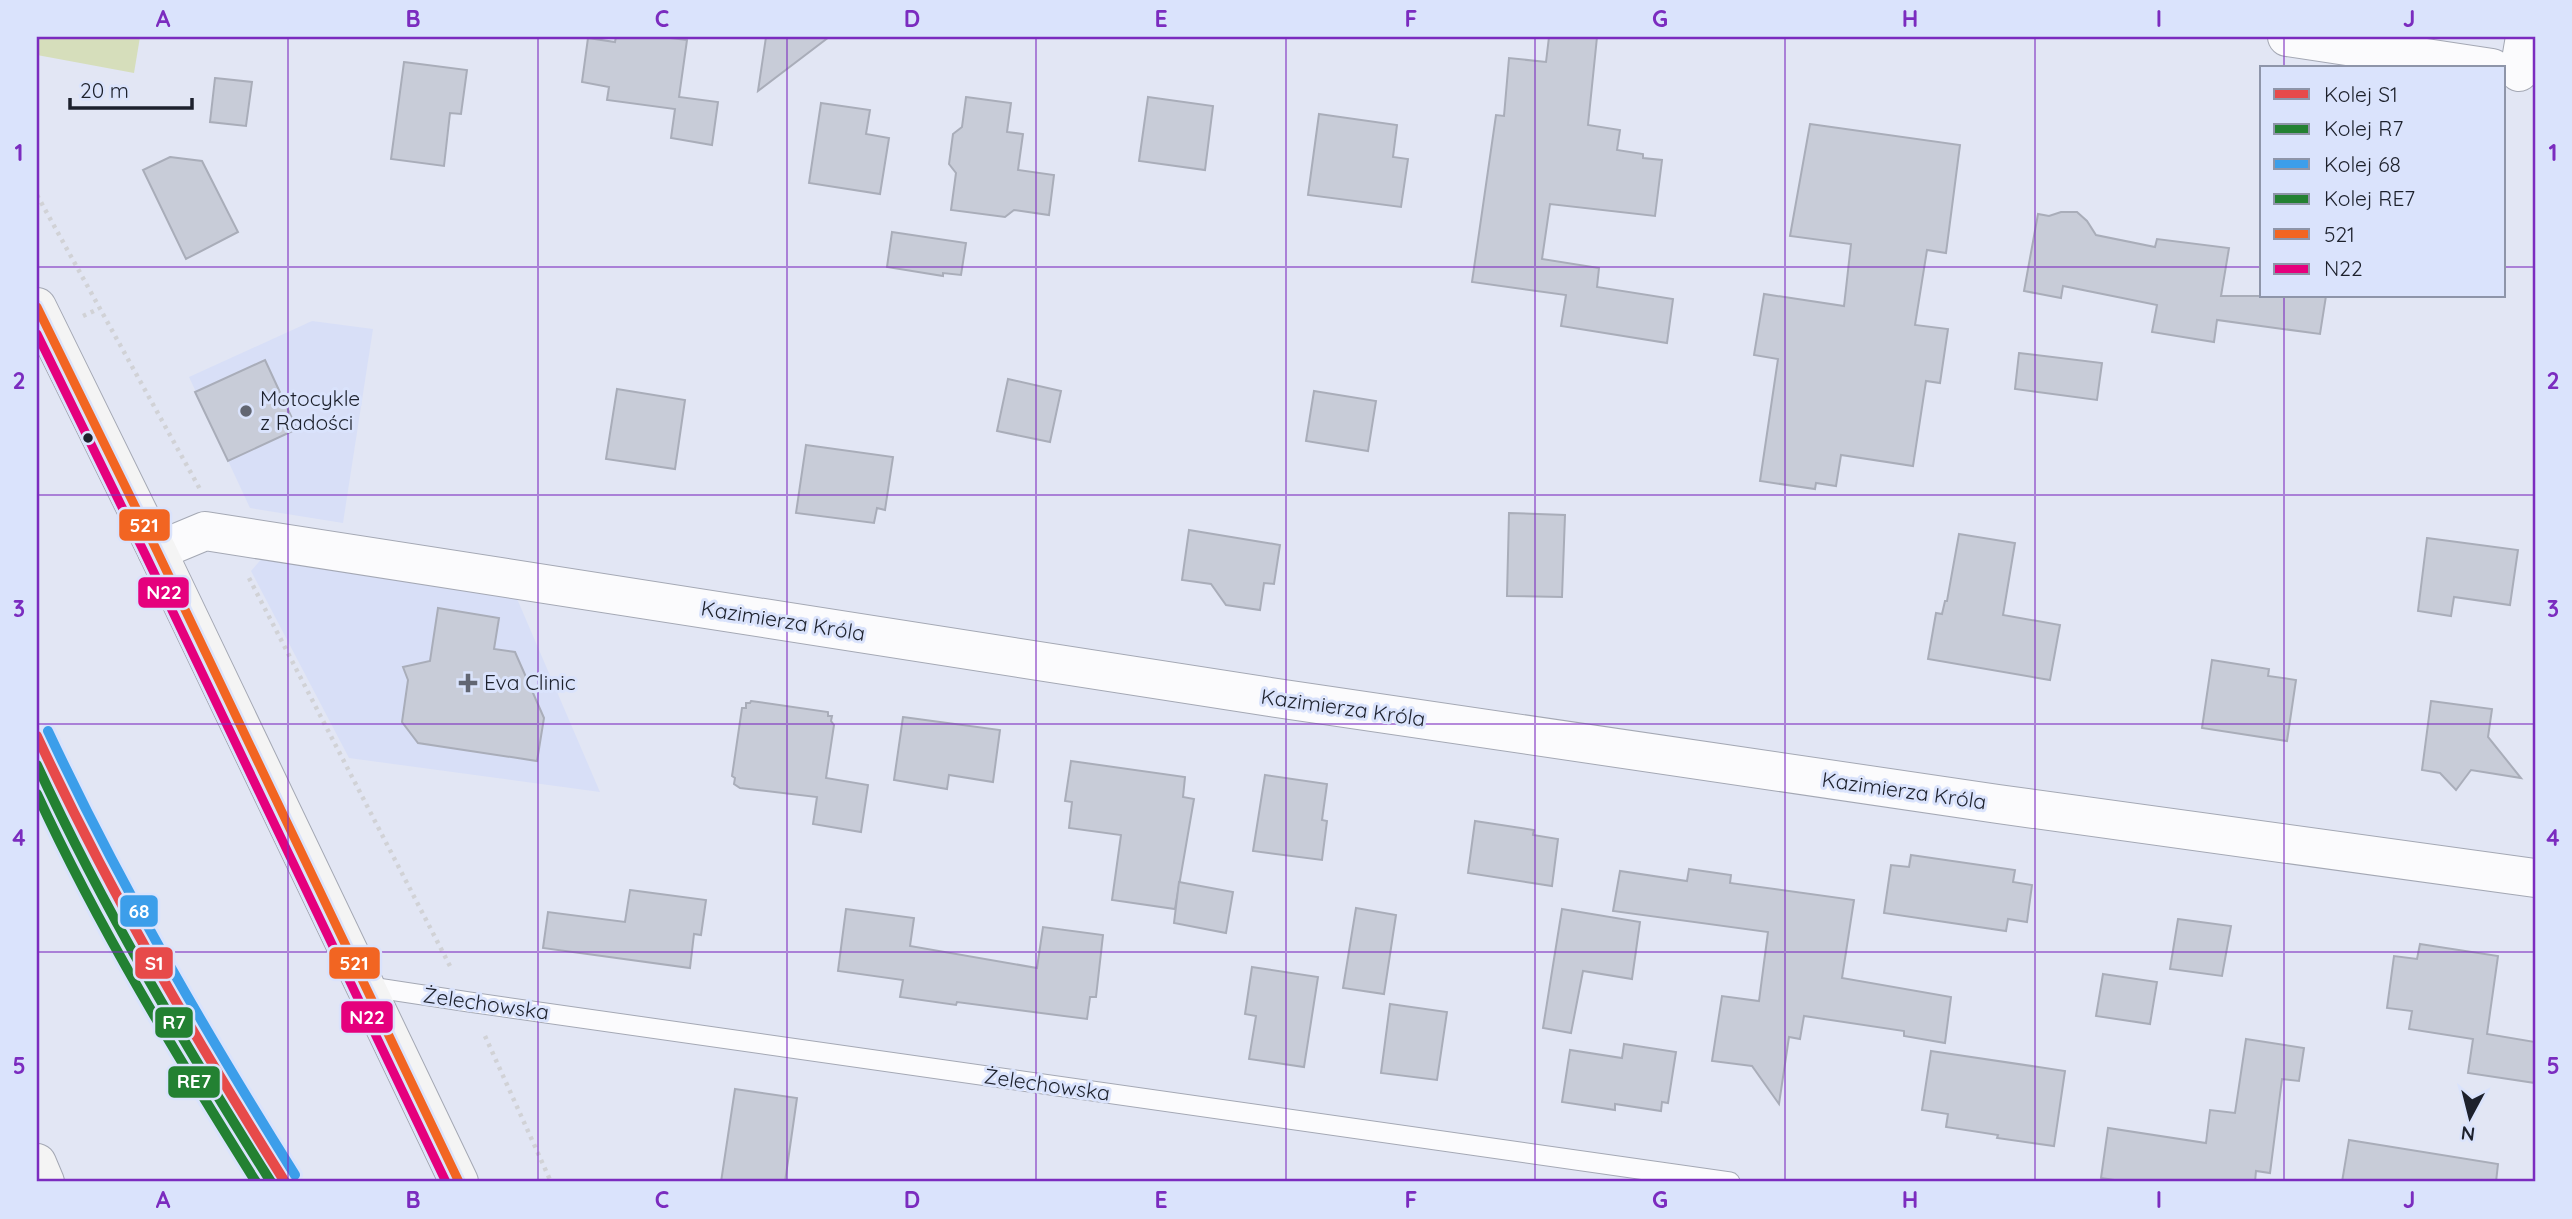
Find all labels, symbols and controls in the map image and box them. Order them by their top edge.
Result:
text: A [156,4,171,33]
text: B [405,4,421,33]
text: C [655,4,669,33]
text: D [904,4,920,33]
text: E [1154,4,1168,33]
text: F [1405,4,1417,33]
text: G [1652,4,1668,33]
text: H [1902,4,1918,33]
text: I [2156,4,2162,33]
text: J [2403,4,2415,33]
scale bar [70,66,192,110]
legend [2260,66,2506,298]
text: 20 m [80,77,129,103]
text: Kolej S1 [2324,81,2398,107]
text: Kolej R7 [2324,115,2403,141]
text: 1 [15,138,23,167]
text: 1 [2549,138,2557,167]
text: Kolej 68 [2324,151,2401,177]
text: Kolej RE7 [2324,185,2415,211]
text: 521 [2324,221,2355,247]
text: N22 [2324,255,2363,281]
text: 2 [12,366,26,395]
text: 2 [2546,366,2560,395]
place label: Motocykle z Radości [260,385,360,435]
marker: Motocykle z Radości [238,403,254,419]
unlabelled marker [81,431,95,445]
line badge: 521 [118,508,171,542]
text: 521 [129,513,159,537]
line badge: N22 [137,576,190,609]
text: N22 [146,580,182,604]
text: 3 [13,594,25,623]
street label: Kazimierza Króla [699,594,867,646]
text: 3 [2547,594,2559,623]
place label: Eva Clinic [484,669,576,695]
marker: Eva Clinic [458,673,478,693]
street label: Kazimierza Króla [1259,683,1427,731]
street label: Kazimierza Króla [1820,766,1988,814]
text: 4 [12,823,26,852]
text: 4 [2546,823,2560,852]
line badge: 68 [119,894,159,928]
text: 68 [129,899,149,923]
line badge: S1 [134,946,174,980]
line badge: 521 [328,946,381,980]
text: S1 [145,951,163,975]
text: 521 [339,951,369,975]
street label: Żelechowska [422,981,551,1025]
line badge: N22 [340,1000,394,1034]
text: N22 [349,1005,385,1029]
line badge: R7 [154,1006,194,1039]
text: R7 [162,1010,186,1034]
text: 5 [12,1051,26,1080]
text: 5 [2546,1051,2560,1080]
street label: Żelechowska [983,1062,1112,1106]
line badge: RE7 [167,1065,221,1099]
text: RE7 [177,1069,211,1093]
north arrow [2436,1082,2506,1152]
text: N [2460,1121,2476,1147]
text: A [156,1185,171,1214]
text: B [405,1185,421,1214]
text: C [655,1185,669,1214]
text: D [904,1185,920,1214]
text: E [1154,1185,1168,1214]
text: F [1405,1185,1417,1214]
text: G [1652,1185,1668,1214]
text: H [1902,1185,1918,1214]
text: I [2156,1185,2162,1214]
text: J [2403,1185,2415,1214]

